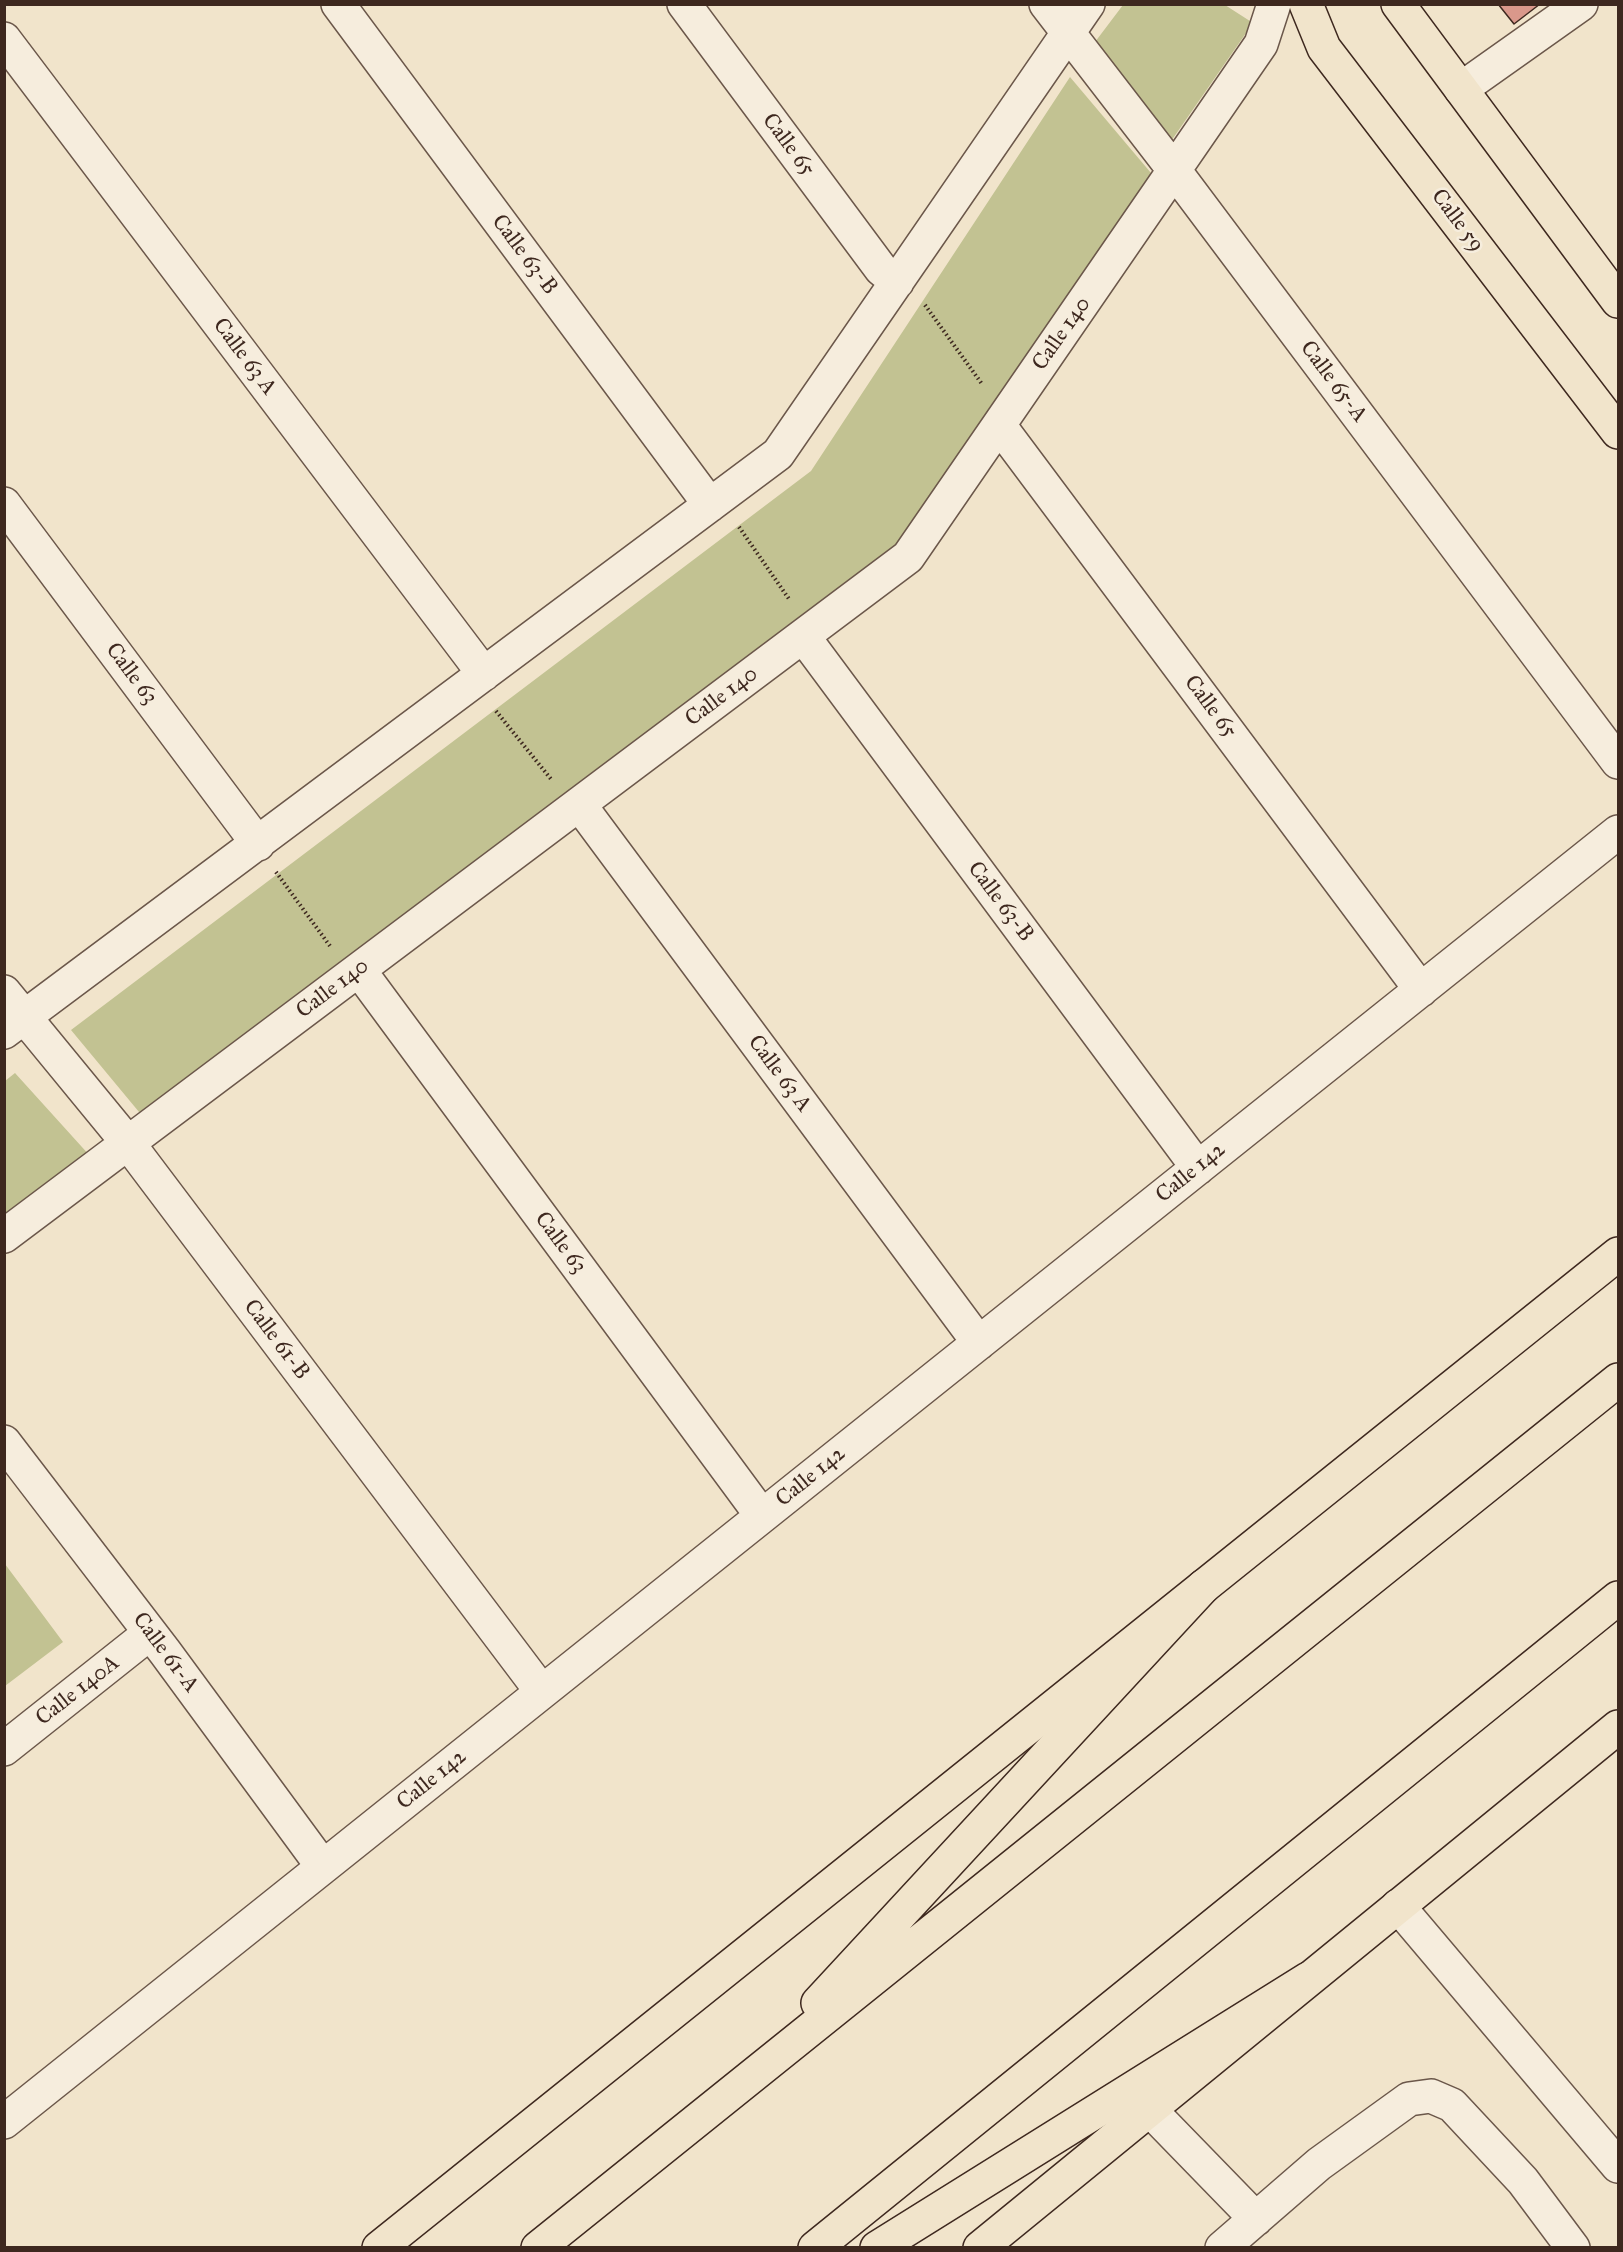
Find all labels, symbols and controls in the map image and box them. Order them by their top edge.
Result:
street label: Calle 65 [756,108,820,182]
street label: Calle 59 [1425,184,1489,258]
street label: Calle 63-B [485,210,563,300]
street label: Calle 140 [1027,292,1097,376]
street label: Calle 63 A [206,313,282,401]
street label: Calle 65-A [1294,336,1372,428]
street label: Calle 63 [99,638,163,710]
street label: Calle 140 [681,661,763,733]
street label: Calle 65 [1178,670,1242,744]
street label: Calle 63-B [961,857,1039,947]
street label: Calle 140 [292,953,374,1025]
street label: Calle 63 A [741,1030,817,1118]
street label: Calle 142 [1151,1137,1231,1209]
street label: Calle 63 [528,1207,592,1279]
street label: Calle 61-B [237,1295,315,1385]
street label: Calle 142 [771,1441,851,1513]
street label: Calle 61-A [126,1608,204,1698]
street label: Calle 140A [31,1650,125,1732]
street label: Calle 142 [392,1744,472,1816]

